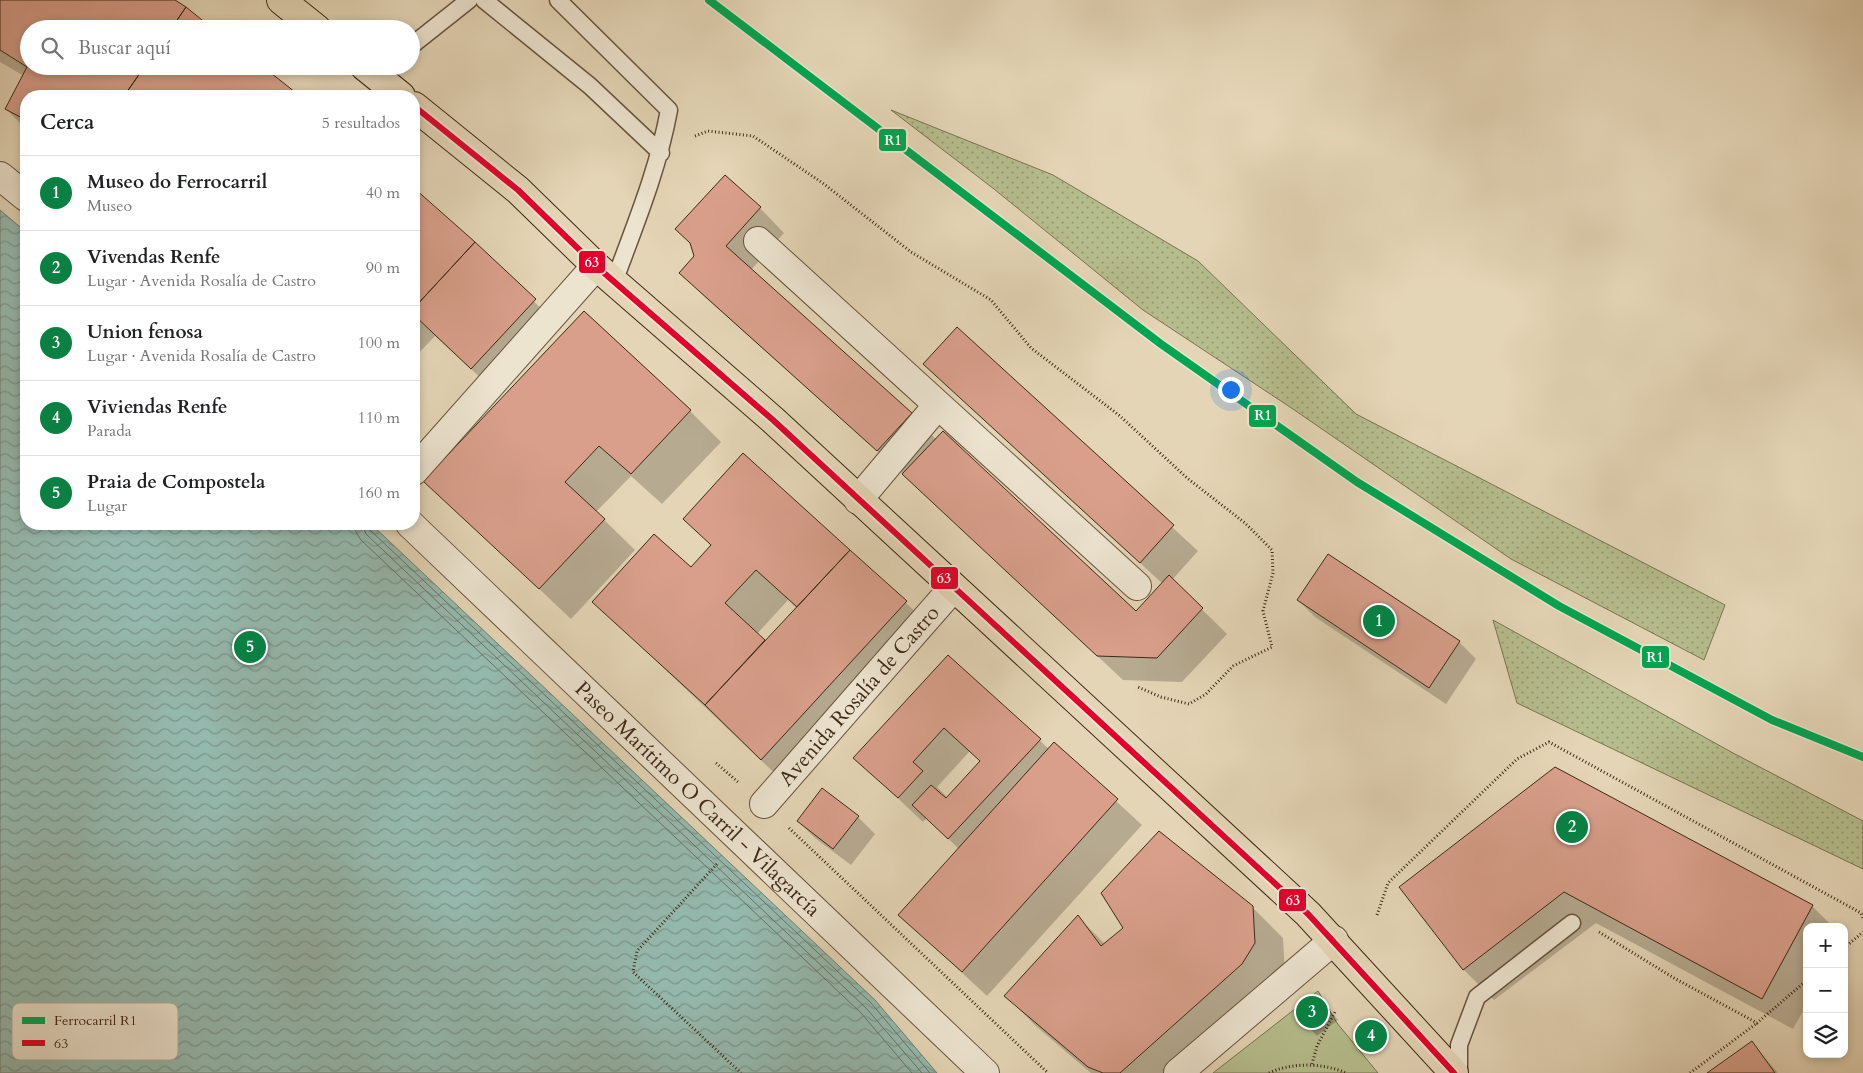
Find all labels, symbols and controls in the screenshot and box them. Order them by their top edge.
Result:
search box [20,20,420,75]
icon: search [38,34,66,62]
text: Buscar aquí [78,35,171,61]
text: Cerca [40,108,94,137]
text: 5 resultados [322,112,400,134]
line badge: R1 [878,128,907,152]
text: R1 [884,131,902,150]
text: Museo do Ferrocarril [87,169,267,195]
text: 1 [52,182,60,204]
text: 40 m [366,182,400,204]
text: Museo [87,195,132,217]
text: Vivendas Renfe [87,244,221,270]
line badge: 63 [578,250,606,274]
text: 63 [585,253,599,272]
text: 2 [52,257,60,279]
text: 90 m [366,257,400,279]
text: Lugar · Avenida Rosalía de Castro [87,270,316,292]
text: Union fenosa [87,319,203,345]
text: 3 [52,332,60,354]
text: 100 m [358,332,400,354]
text: Lugar · Avenida Rosalía de Castro [87,345,316,367]
your location [1218,377,1244,403]
text: Viviendas Renfe [87,394,227,420]
line badge: R1 [1248,404,1277,428]
text: R1 [1254,406,1272,425]
text: 4 [52,407,60,429]
text: 110 m [358,407,400,429]
text: Parada [87,420,132,442]
text: Praia de Compostela [87,469,265,495]
text: 5 [52,482,60,504]
text: 160 m [358,482,400,504]
text: Lugar [87,495,127,517]
line badge: 63 [930,566,959,590]
text: 63 [937,569,951,588]
street label: Avenida Rosalía de Castro [772,599,946,792]
pin: 1 [1363,602,1395,640]
pin: 5 [234,628,266,666]
line badge: R1 [1641,645,1670,669]
text: R1 [1646,648,1664,667]
street label: Paseo Marítimo O Carril - Vilagarcía [569,674,827,923]
pin: 2 [1556,808,1588,846]
line badge: 63 [1278,888,1307,912]
text: 63 [1286,891,1300,910]
map controls [1803,923,1848,1058]
button: + [1803,923,1848,968]
button: − [1803,968,1848,1013]
pin: 3 [1296,993,1328,1031]
legend [12,1003,178,1060]
text: Ferrocarril R1 [54,1011,137,1030]
button: layers [1803,1013,1848,1058]
pin: 4 [1355,1017,1387,1055]
text: 63 [54,1034,68,1053]

